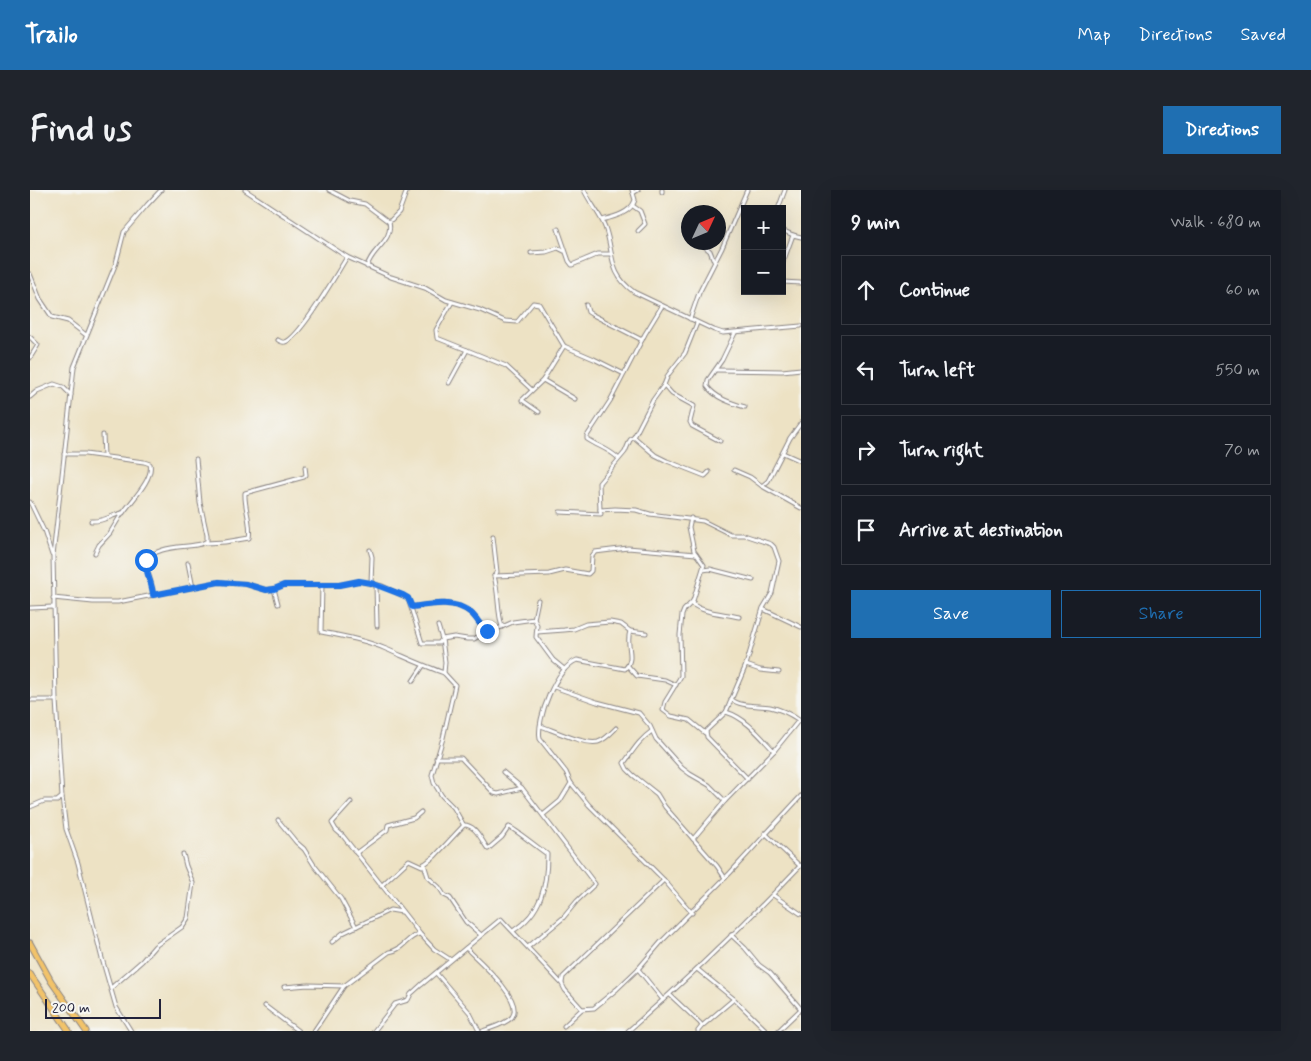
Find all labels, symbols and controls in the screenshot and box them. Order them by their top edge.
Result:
text: Trailo [25,20,78,51]
text: Map [1078,23,1111,47]
text: Directions [1139,23,1213,47]
text: Saved [1241,23,1286,47]
button: Directions [1163,106,1281,154]
text: Find us [30,107,132,153]
north arrow [681,205,726,250]
map controls [741,205,786,295]
button: + [741,205,786,250]
text: 9 min [851,209,900,237]
text: Walk · 680 m [1170,212,1261,233]
button: − [741,250,786,295]
icon: ahead [852,276,880,304]
text: Continue [899,278,970,303]
text: 60 m [1226,280,1260,301]
icon: left [852,356,880,384]
text: Turn left [899,358,975,383]
text: 550 m [1215,360,1260,381]
icon: right [852,436,880,464]
text: Turn right [899,438,983,463]
text: 70 m [1224,440,1260,461]
icon: arrive [852,516,880,544]
text: Arrive at destination [899,518,1063,543]
route start [135,549,158,572]
button: Save [851,590,1051,638]
button: Share [1061,590,1261,638]
route end [476,620,499,643]
scale bar [45,996,161,1019]
text: 200 m [52,999,90,1017]

